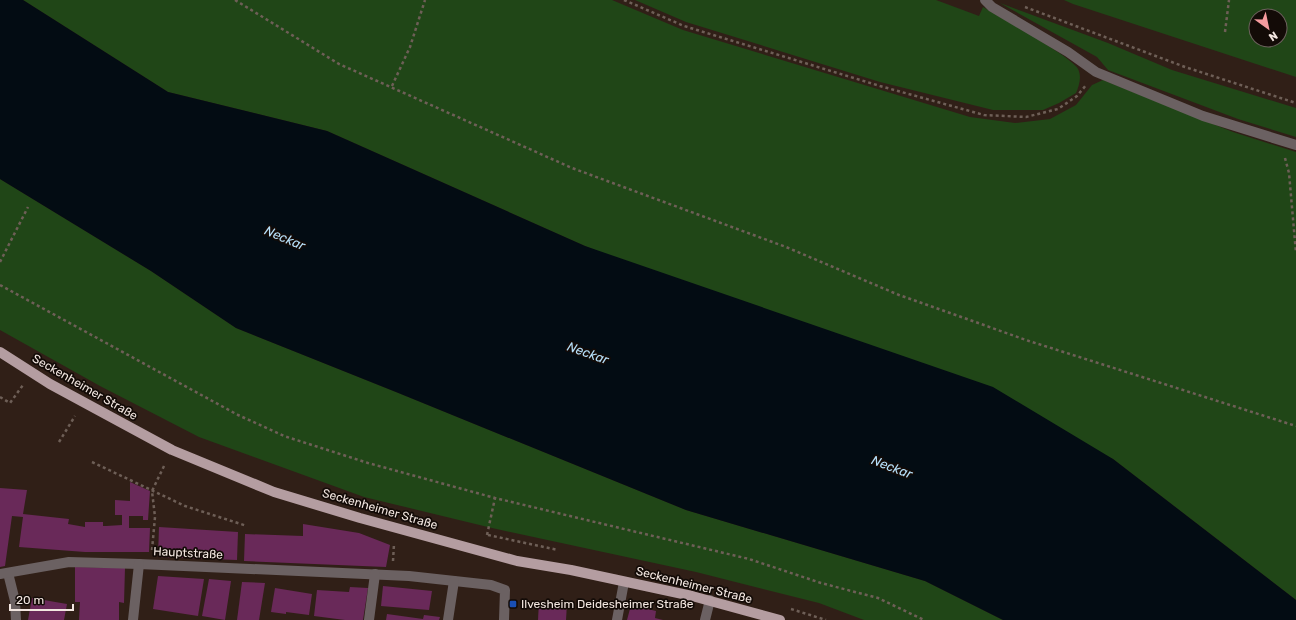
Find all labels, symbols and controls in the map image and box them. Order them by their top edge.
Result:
north arrow [1248,8,1288,48]
text: N [1266,28,1280,44]
water label: Neckar [262,223,309,254]
water label: Neckar [565,339,612,368]
street label: Seckenheimer Straße [30,351,140,423]
water label: Neckar [869,452,916,482]
street label: Seckenheimer Straße [321,486,440,532]
street label: Hauptstraße [153,544,224,562]
street label: Seckenheimer Straße [634,564,754,606]
scale bar [10,586,73,612]
text: 20 m [16,593,44,607]
place label: Ilvesheim Deidesheimer Straße [521,597,694,611]
marker: Ilvesheim Deidesheimer Straße [508,599,518,609]

